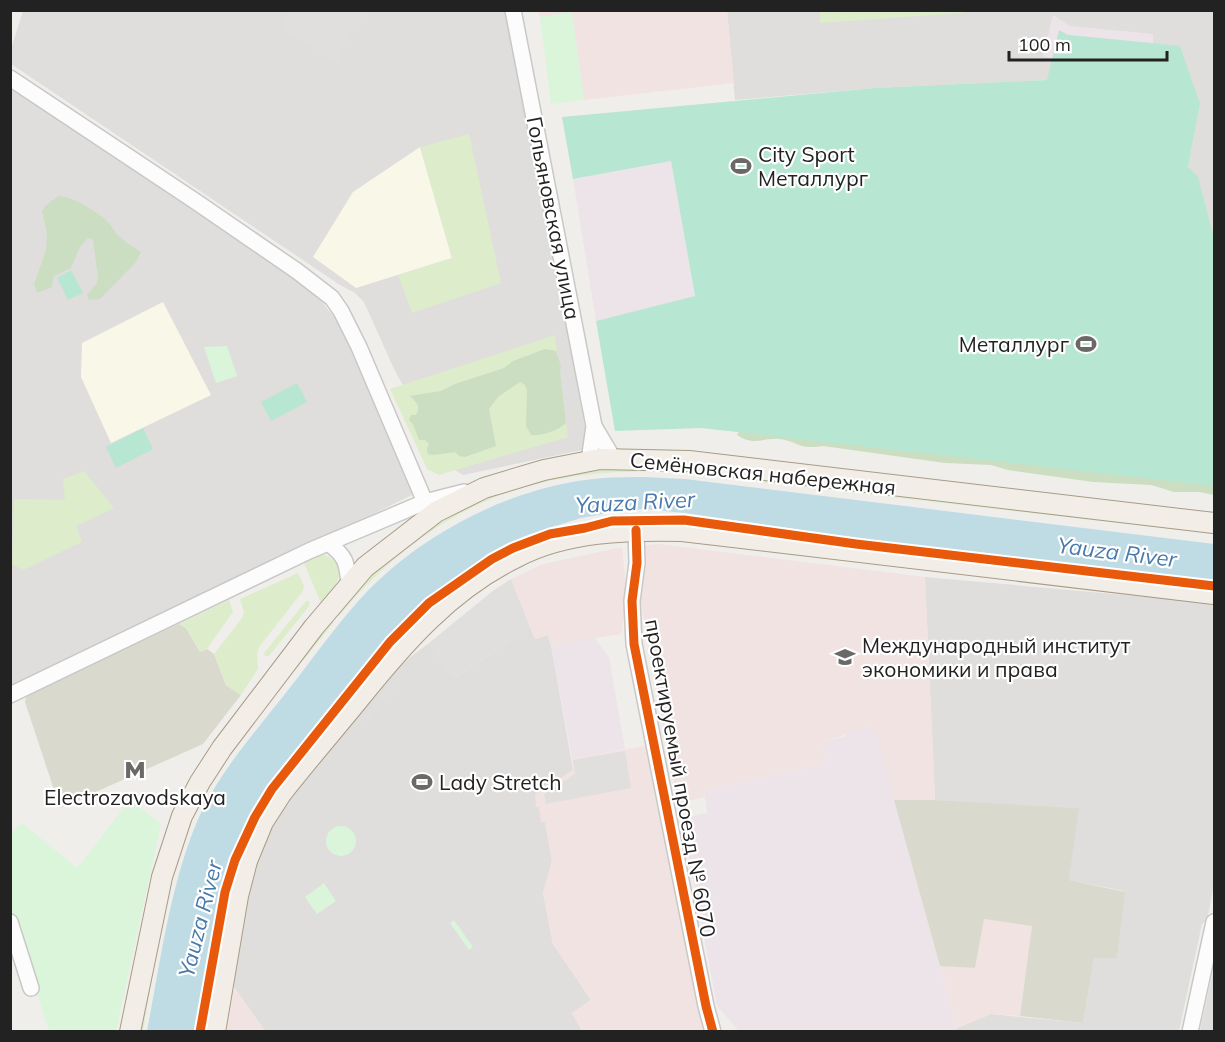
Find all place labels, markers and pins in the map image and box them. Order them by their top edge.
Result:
place label: City Sport Металлург [758,141,869,191]
sports icon: City Sport Металлург [729,154,753,178]
place label: Металлург [959,331,1070,357]
sports icon: Металлург [1074,332,1098,356]
place label: Международный институт экономики и права [862,632,1131,682]
school or university icon: Международный институт экономики и права [833,645,857,669]
metro station icon: Electrozavodskaya [123,758,147,782]
place label: Lady Stretch [439,769,562,795]
sports icon: Lady Stretch [410,770,434,794]
place label: Electrozavodskaya [44,784,226,810]

